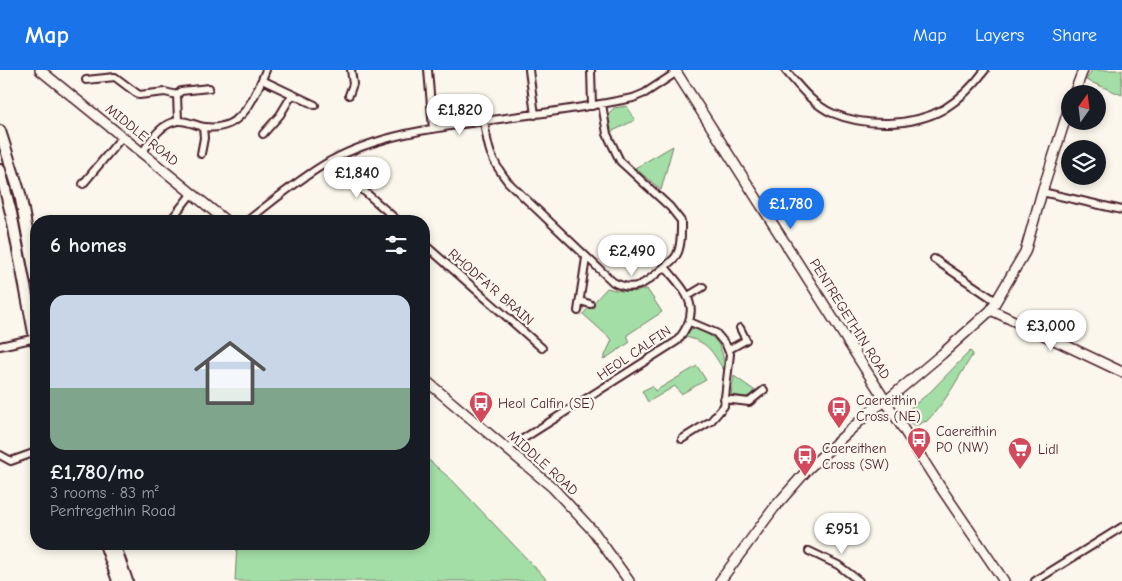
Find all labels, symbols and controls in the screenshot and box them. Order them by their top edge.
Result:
text: Map [25,21,69,49]
text: Map [913,25,947,46]
text: Layers [975,25,1024,46]
text: Share [1052,25,1097,46]
north arrow [1061,85,1106,130]
map controls [1061,85,1106,185]
pin: £1,820 [419,93,501,136]
street label: MIDDLE ROAD [102,100,182,170]
text: £1,820 [437,101,483,119]
button: layers [1061,140,1106,185]
pin: £1,840 [316,156,398,199]
text: £1,840 [335,164,379,182]
pin: £1,780 [750,188,832,230]
text: £1,780 [769,195,813,213]
icon: filters [382,231,410,259]
text: 6 homes [50,233,126,257]
pin: £2,490 [591,234,673,277]
text: £2,490 [609,242,655,260]
street label: RHODFA'R BRAIN [445,245,537,329]
street label: PENTREGETHIN ROAD [806,256,894,383]
pin: £3,000 [1010,310,1092,352]
text: £3,000 [1027,317,1075,335]
street label: HEOL CALFIN [594,322,674,384]
icon: home [185,328,275,418]
bus stop icon: Heol Calfin (SE) [468,390,494,424]
place label: Caereithin Cross (NE) [856,392,921,425]
place label: Heol Calfin (SE) [498,395,595,412]
bus stop icon: Caereithin Cross (NE) [826,395,852,429]
place label: Caereithin PO (NW) [936,423,997,456]
bus stop icon: Caereithin PO (NW) [906,426,932,460]
street label: MIDDLE ROAD [504,427,582,499]
supermarket icon: Lidl [1007,436,1033,470]
place label: Caereithen Cross (SW) [822,440,889,473]
place label: Lidl [1038,441,1059,458]
bus stop icon: Caereithen Cross (SW) [792,443,818,477]
text: £1,780/mo [50,460,144,484]
text: 3 rooms · 83 m² [50,484,159,502]
text: Pentregethin Road [50,502,176,520]
pin: £951 [812,512,872,555]
text: £951 [825,520,859,538]

